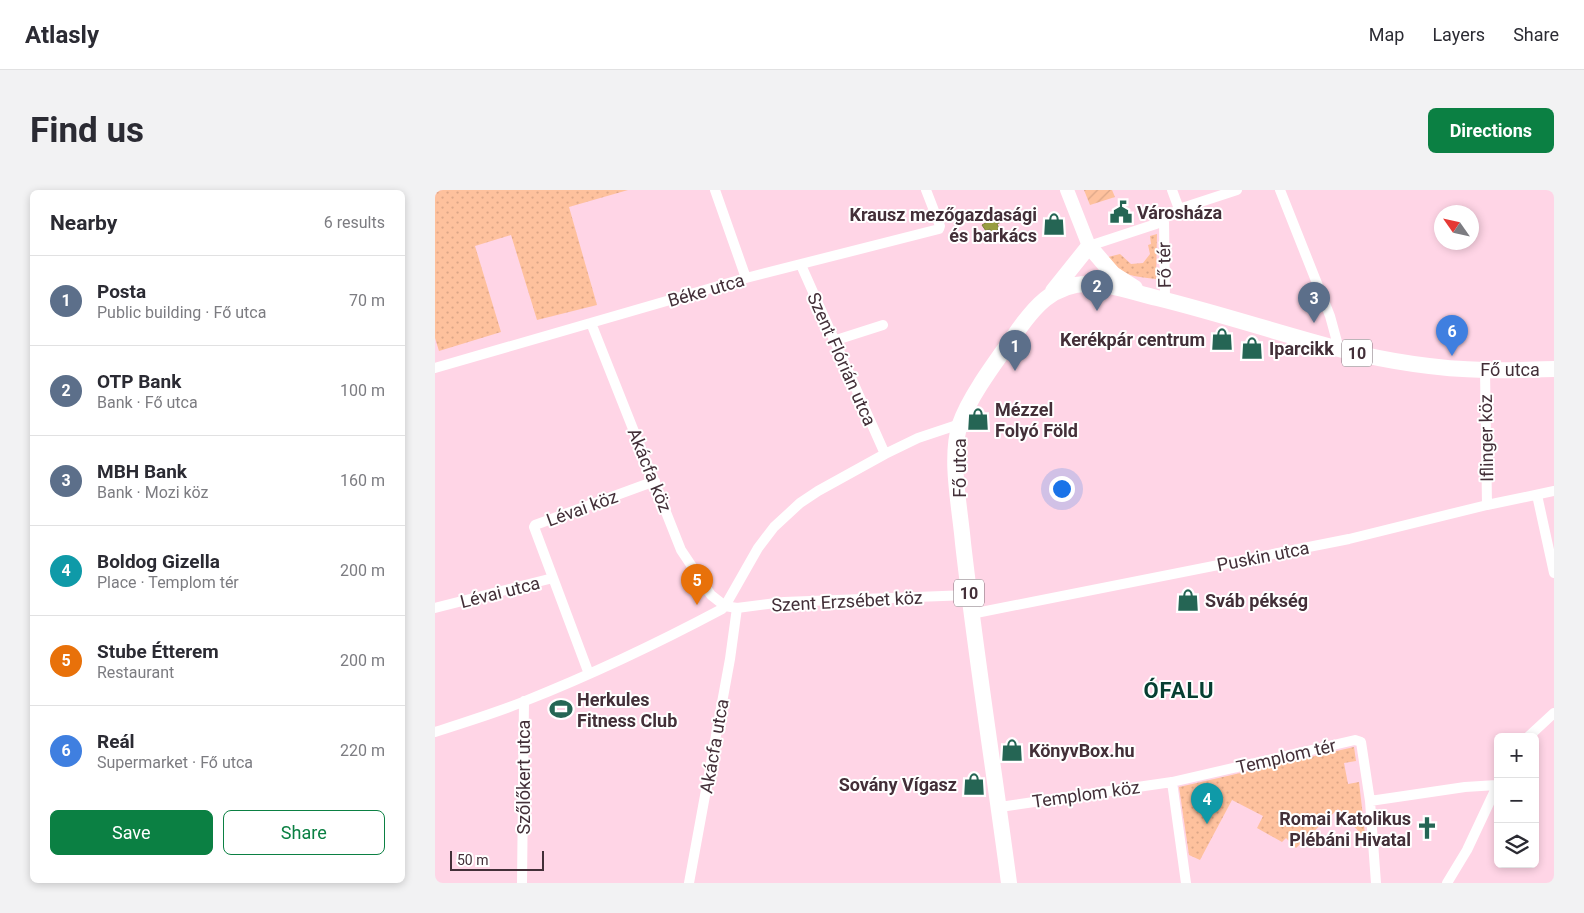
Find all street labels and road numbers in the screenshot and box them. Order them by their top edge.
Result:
street label: Fő tér [1153,242,1175,288]
street label: Béke utca [665,269,747,311]
street label: Szent Flórián utca [803,289,881,429]
road number: 10 [1342,340,1372,367]
street label: Fő utca [1480,359,1540,380]
street label: Iflinger köz [1475,394,1497,482]
street label: Akácfa köz [624,425,676,515]
street label: Fő utca [949,438,970,498]
street label: Lévai köz [543,485,621,531]
street label: Puskin utca [1215,537,1311,575]
street label: Lévai utca [458,572,542,612]
road number: 10 [954,579,984,606]
street label: Szent Erzsébet köz [771,587,923,615]
street label: Akácfa utca [695,697,733,795]
street label: Szőlőkert utca [513,720,534,834]
street label: Templom tér [1234,734,1338,778]
street label: Templom köz [1031,776,1141,812]

